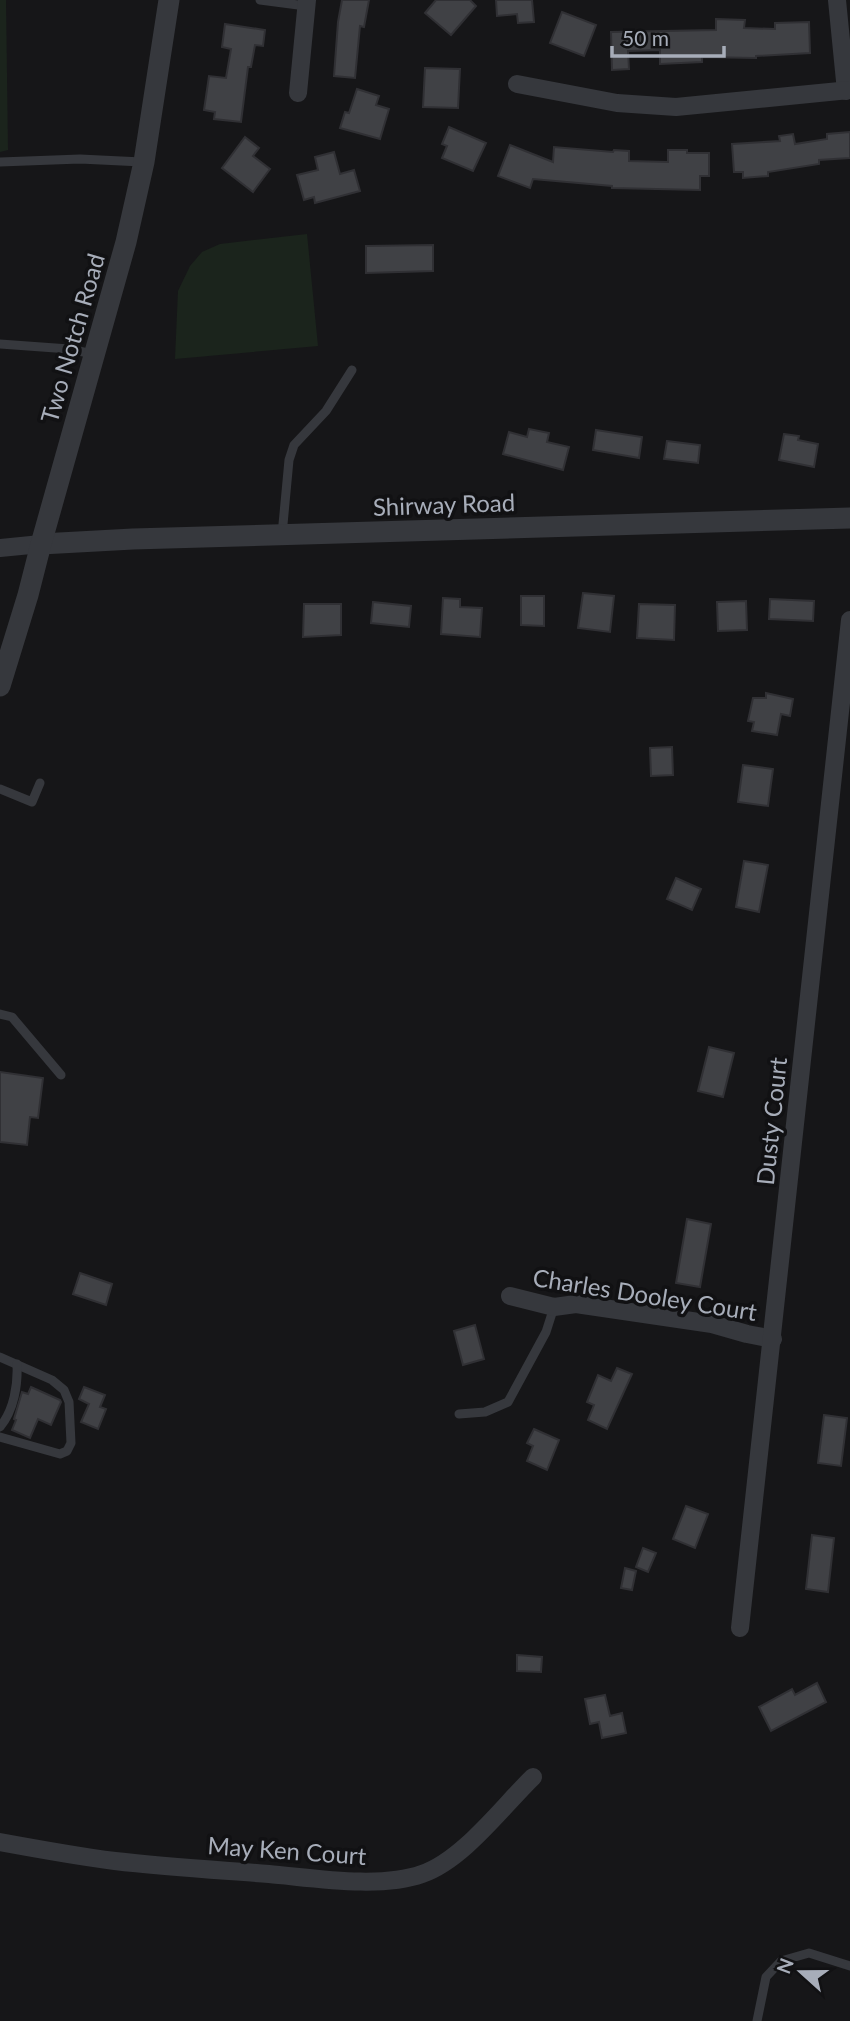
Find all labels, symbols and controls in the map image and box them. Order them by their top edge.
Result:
scale bar [612,14,724,58]
text: 50 m [622,25,669,50]
street label: Two Notch Road [34,250,110,426]
street label: Shirway Road [372,487,516,521]
street label: Dusty Court [750,1055,792,1186]
street label: Charles Dooley Court [531,1262,759,1326]
street label: May Ken Court [207,1830,368,1870]
north arrow [766,1937,836,2007]
text: N [771,1955,798,1977]

